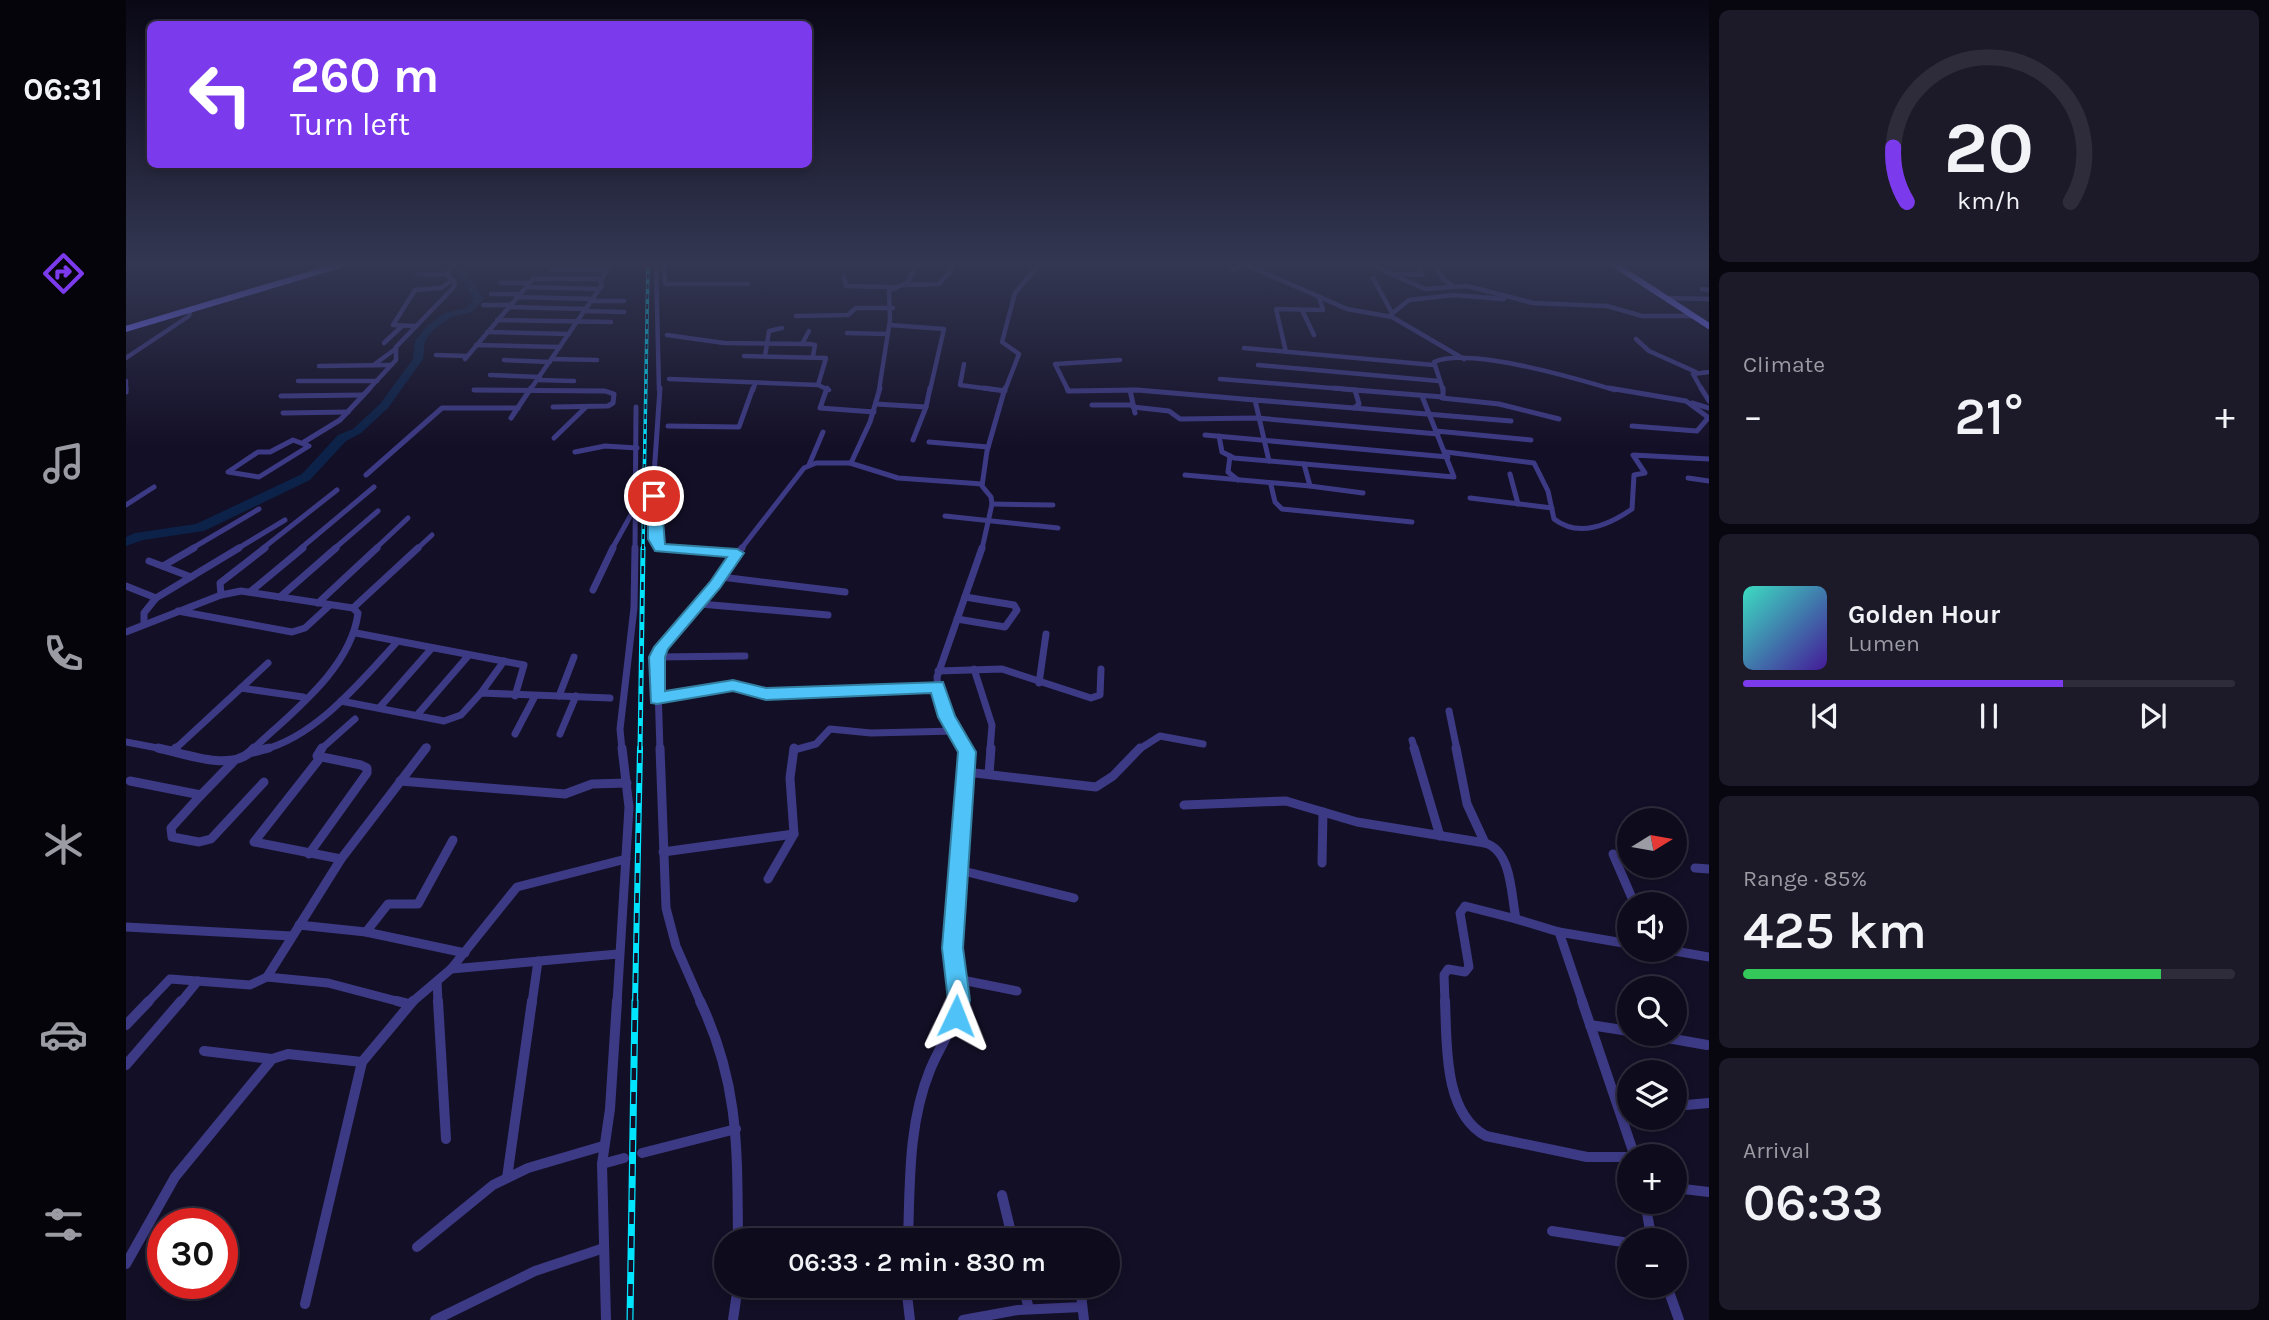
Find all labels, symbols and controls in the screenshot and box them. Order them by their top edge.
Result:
text: 260 m [290,47,439,104]
icon: left [175,49,266,140]
text: 06:31 [23,71,103,108]
text: 20 [1944,105,2034,190]
text: Turn left [290,106,410,143]
text: km/h [1957,186,2021,215]
icon: directions [39,249,88,298]
text: Climate [1743,351,1825,378]
text: 21° [1955,386,2023,447]
text: − [1743,394,1763,439]
text: + [2215,394,2235,439]
icon: music [39,439,88,488]
pin [624,466,684,526]
icon: arrive [635,477,673,515]
text: Golden Hour [1848,599,2000,630]
icon: phone [39,629,88,678]
text: Lumen [1848,630,1920,657]
icon: previous [1806,697,1844,735]
icon: pause [1970,697,2008,735]
icon: next [2134,697,2172,735]
north arrow [1617,808,1687,878]
map controls [1617,808,1687,1298]
icon: climate [39,820,88,869]
text: Range · 85% [1743,865,1867,892]
button: sound [1617,892,1687,962]
text: 425 km [1743,900,1927,961]
button: search [1617,976,1687,1046]
position arrow [919,979,993,1053]
icon: car [39,1010,88,1059]
button: layers [1617,1060,1687,1130]
text: Arrival [1743,1137,1810,1164]
button: + [1617,1144,1687,1214]
text: 06:33 [1743,1172,1884,1233]
icon: filters [39,1200,88,1249]
speed limit sign: 30 [147,1208,238,1299]
button: − [1617,1228,1687,1298]
text: 06:33 · 2 min · 830 m [788,1247,1046,1278]

